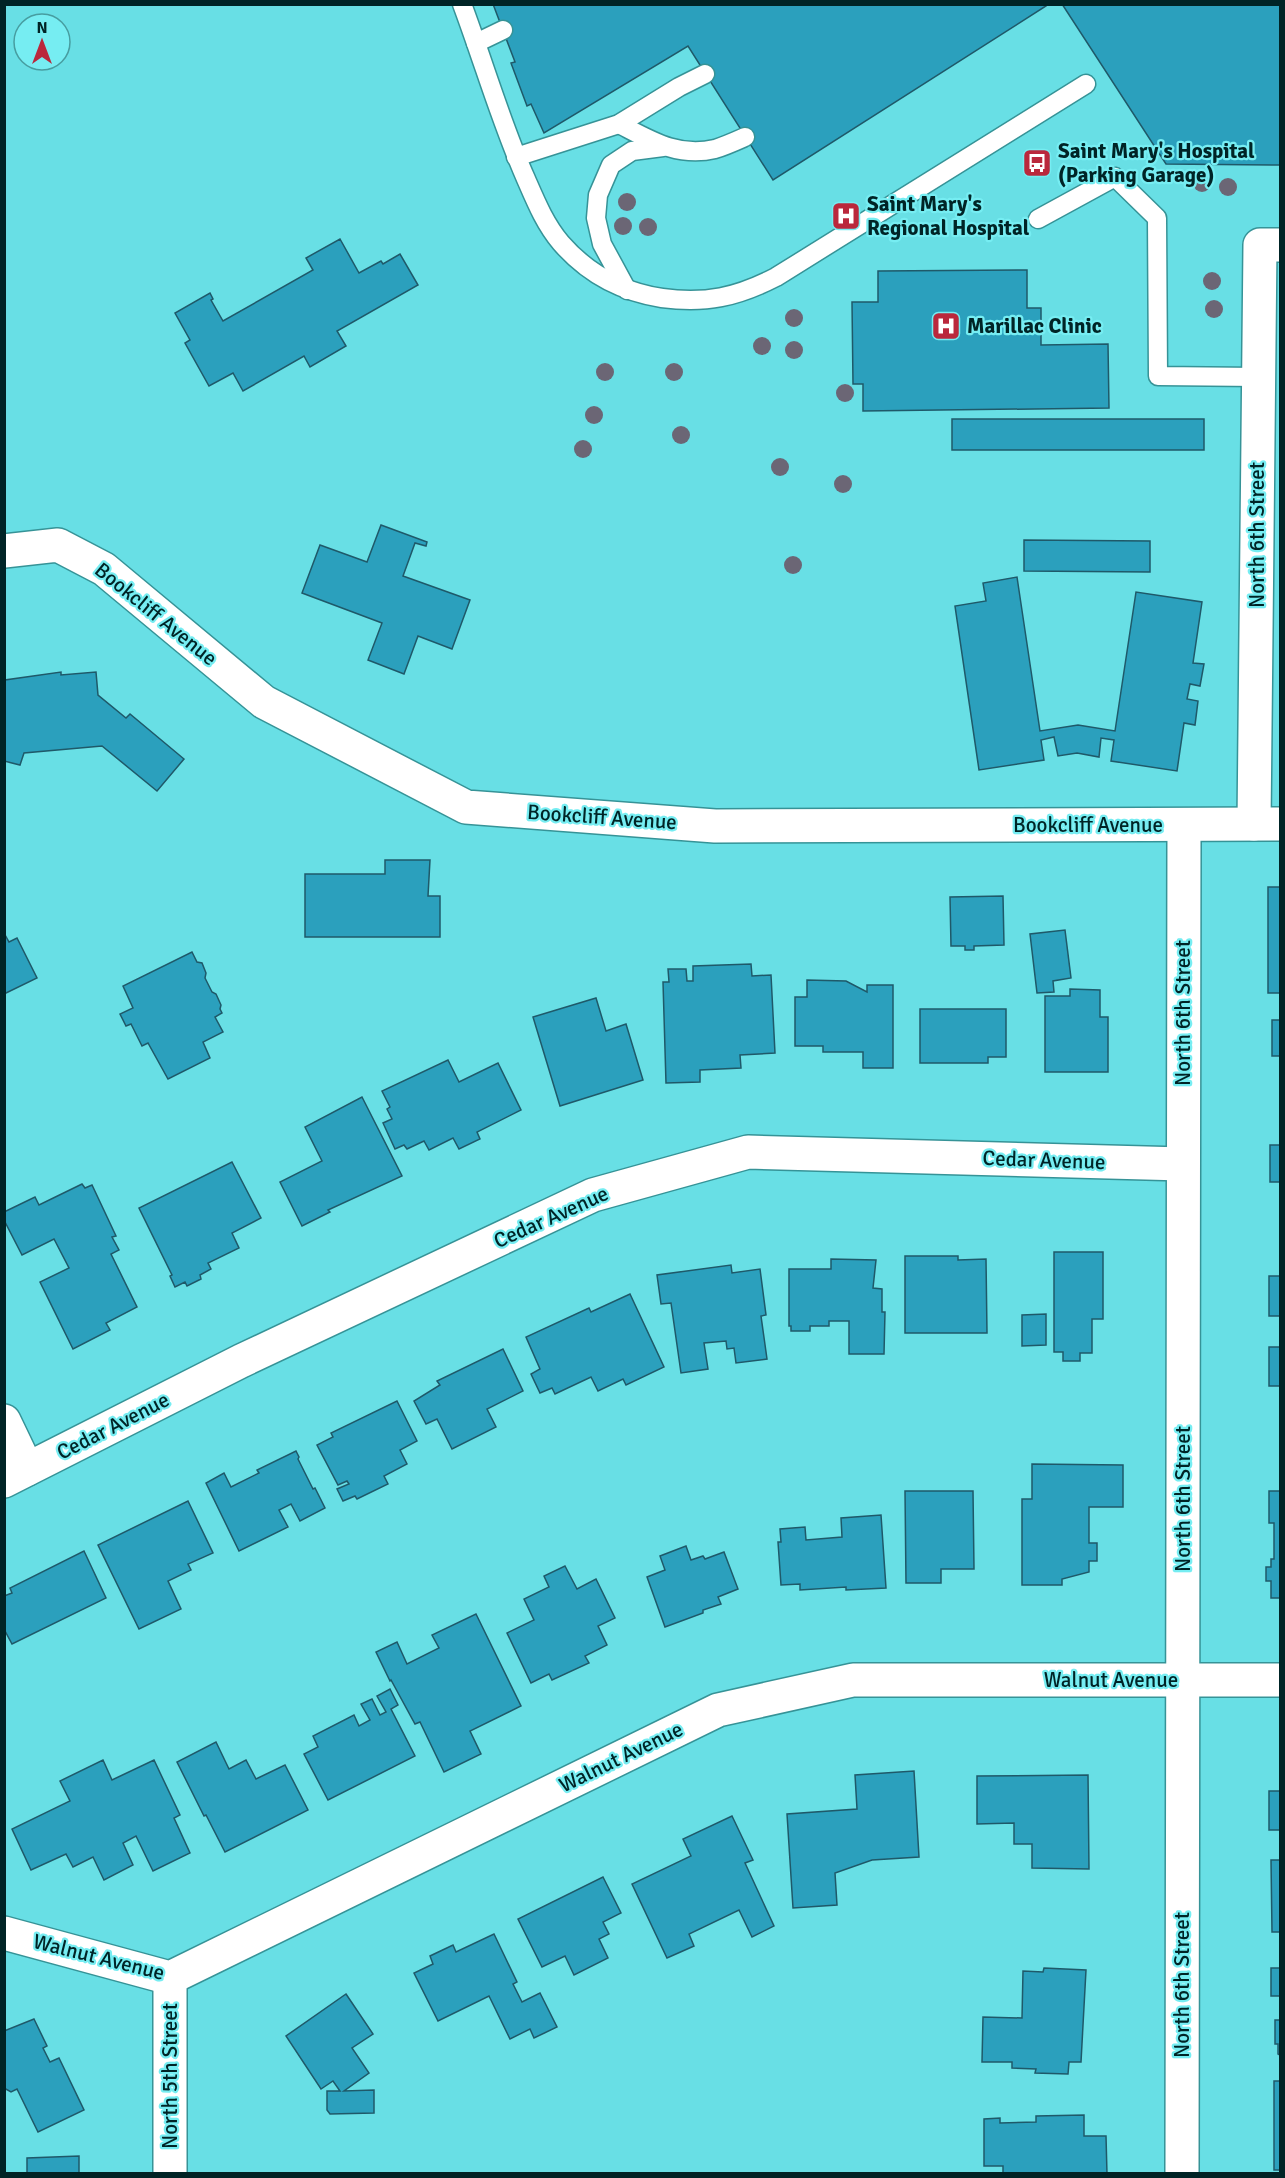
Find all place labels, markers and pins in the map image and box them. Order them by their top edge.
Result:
place label: Saint Mary's Hospital (Parking Garage) [1058,138,1255,188]
bus stop icon: Saint Mary's Hospital (Parking Garage) [1021,147,1053,179]
place label: Saint Mary's Regional Hospital [867,191,1030,241]
hospital icon: Saint Mary's Regional Hospital [830,200,862,232]
hospital icon: Marillac Clinic [930,310,962,342]
place label: Marillac Clinic [967,313,1102,339]

